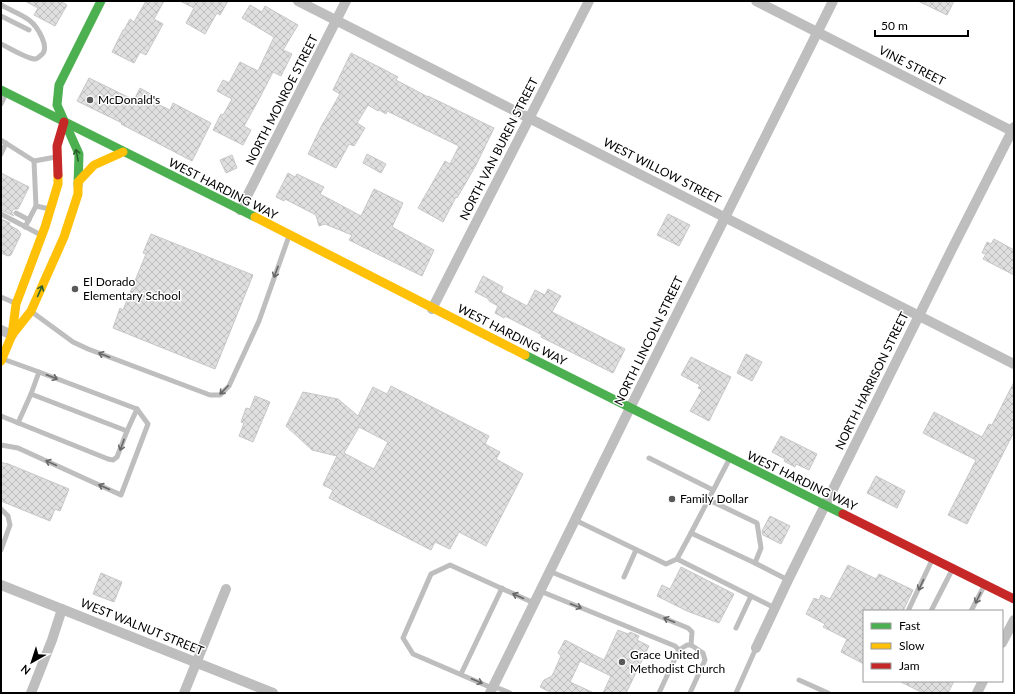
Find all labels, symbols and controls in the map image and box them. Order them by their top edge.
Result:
scale bar [875,12,968,38]
text: 50 m [881,18,908,33]
street label: NORTH MONROE STREET [242,32,321,167]
street label: VINE STREET [876,42,948,89]
street label: NORTH VAN BUREN STREET [456,75,541,223]
place label: McDonald's [98,92,160,107]
marker: McDonald's [85,95,95,105]
street label: WEST WILLOW STREET [601,134,724,207]
one-way arrow [73,148,81,161]
street label: WEST HARDING WAY [166,155,281,223]
one-way arrow [272,266,280,278]
place label: El Dorado Elementary School [83,274,181,303]
street label: NORTH LINCOLN STREET [611,274,686,408]
marker: El Dorado Elementary School [70,284,80,294]
one-way arrow [37,285,44,297]
street label: WEST HARDING WAY [455,301,570,369]
street label: NORTH HARRISON STREET [832,309,911,452]
one-way arrow [98,351,110,359]
one-way arrow [45,373,57,381]
one-way arrow [219,385,229,395]
one-way arrow [117,438,125,450]
street label: WEST HARDING WAY [745,447,860,514]
one-way arrow [45,459,57,466]
one-way arrow [98,483,110,490]
place label: Family Dollar [680,491,749,506]
marker: Family Dollar [667,494,677,504]
one-way arrow [917,579,924,591]
one-way arrow [512,592,524,599]
one-way arrow [974,592,981,604]
street label: WEST WALNUT STREET [78,595,206,658]
one-way arrow [569,602,581,610]
legend [863,610,1003,682]
one-way arrow [664,615,676,623]
text: Fast [899,618,921,633]
text: Slow [899,638,925,653]
north arrow [12,642,52,682]
place label: Grace United Methodist Church [630,647,725,676]
marker: Grace United Methodist Church [617,657,627,667]
text: Jam [899,658,920,673]
text: N [18,662,33,678]
one-way arrow [470,678,482,685]

